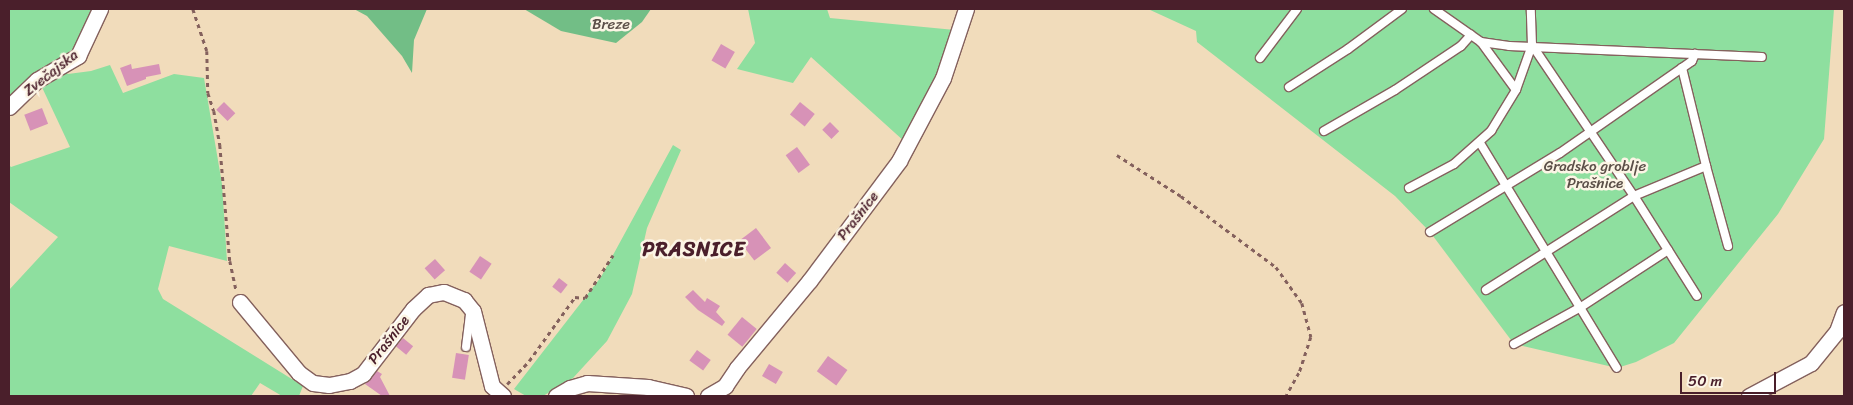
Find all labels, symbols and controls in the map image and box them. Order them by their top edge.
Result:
park label: Breze [592,16,630,34]
street label: Zvečajska [20,46,82,100]
park label: Gradsko groblje Prašnice [1544,157,1646,192]
street label: Prašnice [833,188,883,244]
district label: PRASNICE [643,237,745,261]
street label: Prašnice [364,312,414,368]
scale bar [1683,362,1779,394]
text: 50 m [1688,368,1722,394]

